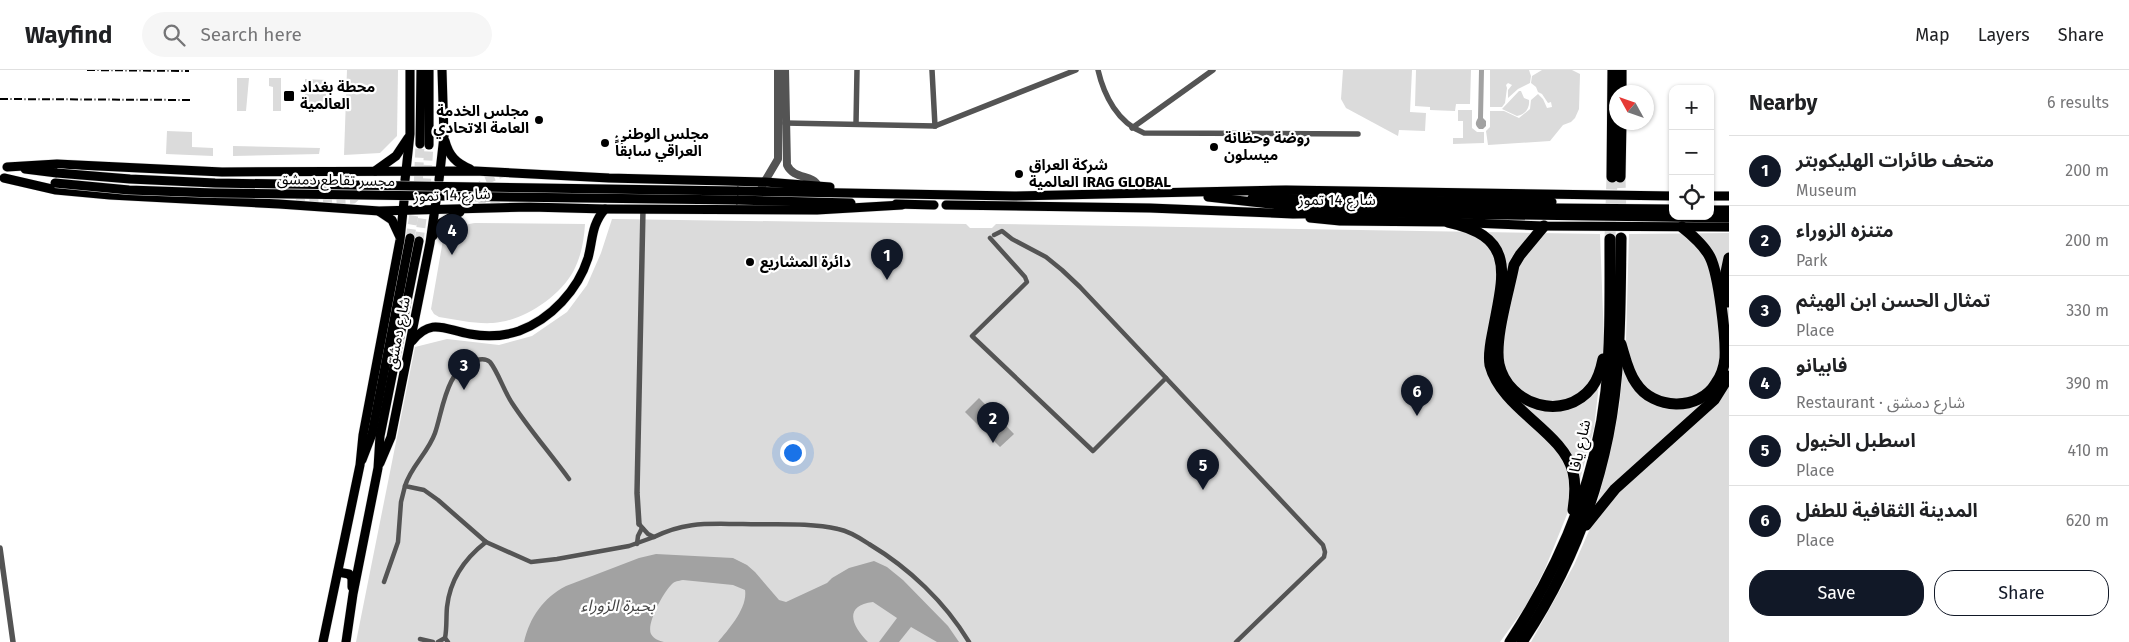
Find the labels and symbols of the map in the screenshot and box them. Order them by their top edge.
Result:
place label: محطة بغداد العالمية [300,78,375,113]
north arrow [1609,85,1654,130]
marker: محطة بغداد العالمية [282,89,296,103]
place label: مجلس الخدمة العامة الاتحادي [433,102,529,139]
marker: مجلس الخدمة العامة الاتحادي [533,114,545,126]
place label: مجلس الوطني العراقي سابقاً [615,125,709,162]
place label: روضة وحظانة ميسلون [1224,129,1310,164]
marker: مجلس الوطني العراقي سابقاً [599,137,611,149]
marker: روضة وحظانة ميسلون [1208,141,1220,153]
place label: شركة العراق العالمية IRAG GLOBAL [1029,156,1171,191]
marker: شركة العراق العالمية IRAG GLOBAL [1013,168,1025,180]
street label: مجسر تقاطع دمشق [277,170,395,193]
street label: شارع 14 تموز [412,185,491,208]
street label: شارع 14 تموز [1297,191,1376,212]
pin: 4 [436,214,468,255]
pin: 1 [871,239,903,280]
place label: دائرة المشاريع [760,253,851,273]
marker: دائرة المشاريع [744,256,756,268]
street label: شارع دمشق [382,295,417,371]
pin: 3 [448,349,480,390]
pin: 6 [1401,375,1433,416]
pin: 2 [977,402,1009,443]
street label: شارع يافا [1566,418,1597,474]
your location [780,440,806,466]
pin: 5 [1187,449,1219,490]
water label: بحيرة الزوراء [581,596,656,615]

